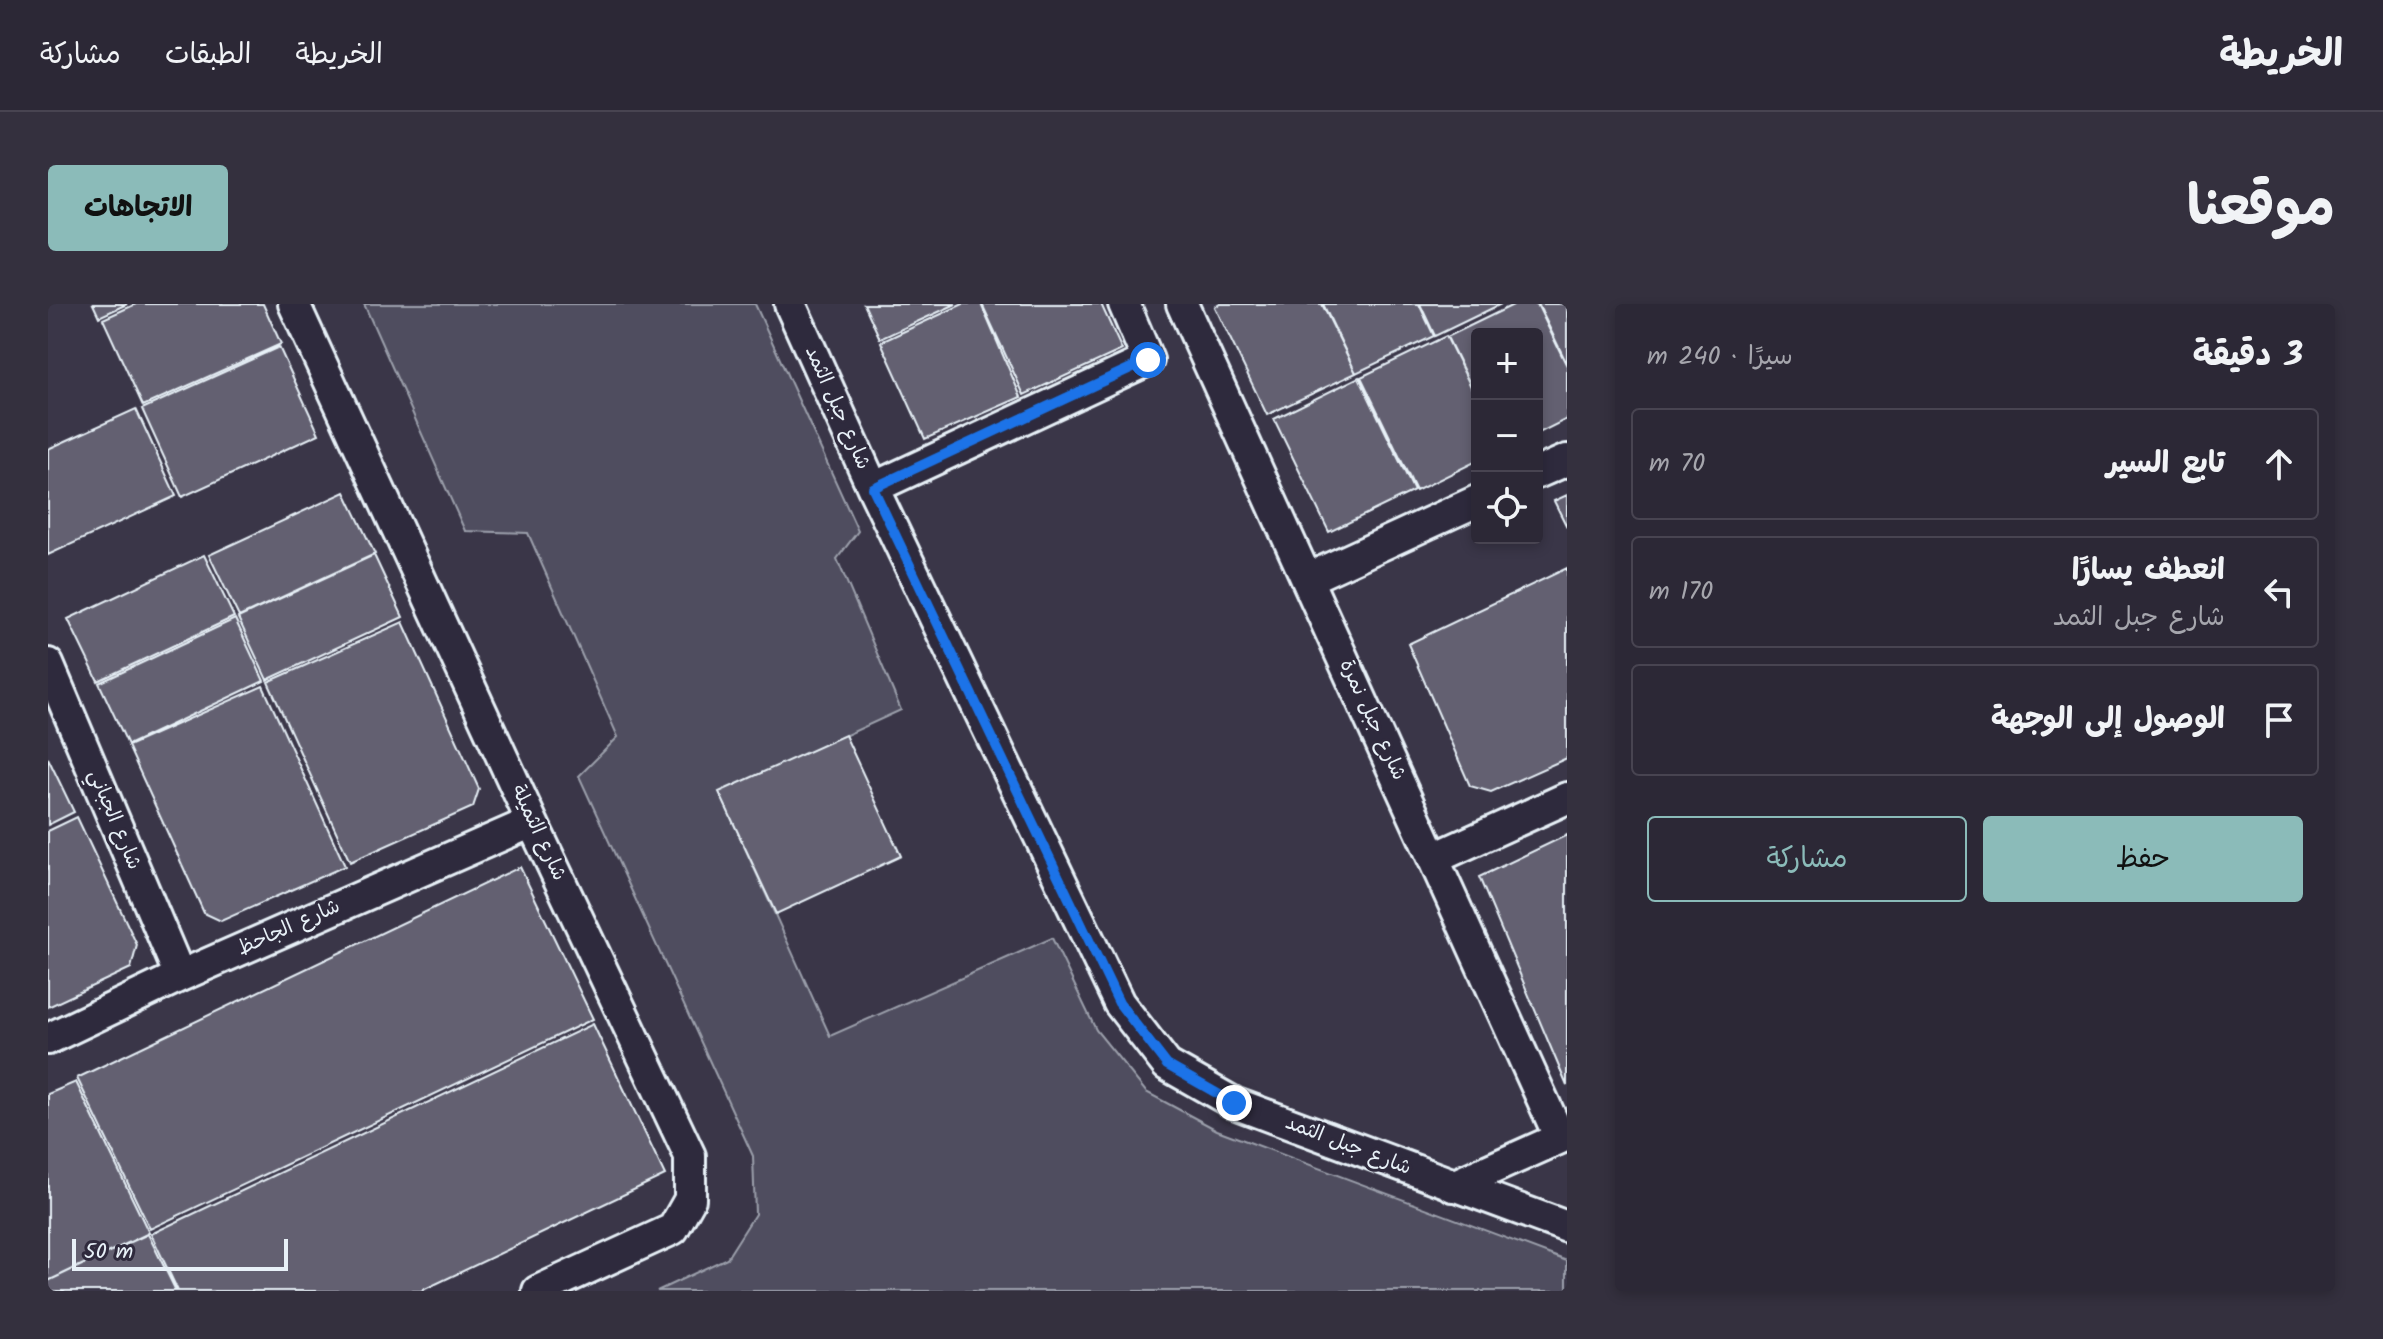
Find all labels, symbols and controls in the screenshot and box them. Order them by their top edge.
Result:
text: الخريطة [2219,26,2343,86]
text: مشاركة [40,33,121,78]
text: الطبقات [165,33,251,78]
text: الخريطة [295,33,383,78]
text: موقعنا [2187,164,2335,254]
button: الاتجاهات [48,165,228,251]
map controls [1471,328,1543,544]
button: + [1471,328,1543,400]
text: 3 دقيقة [2193,329,2303,383]
text: سيرًا · 240 m [1647,336,1793,378]
street label: شارع جبل الثمد [795,341,879,475]
route start [1130,342,1166,378]
button: − [1471,400,1543,472]
text: تابع السير [2107,440,2225,488]
icon: ahead [2257,442,2301,486]
text: 70 m [1649,443,1705,485]
button: locate [1471,472,1543,544]
text: انعطف يسارًا [2072,547,2225,595]
icon: left [2257,570,2301,614]
text: 170 m [1649,571,1713,613]
text: شارع جبل الثمد [2053,597,2225,639]
street label: شارع جبل نمرة [1330,654,1414,786]
text: الوصول إلى الوجهة [1991,696,2225,744]
icon: arrive [2257,698,2301,742]
street label: شارع الجباني [79,765,149,875]
street label: شارع الثميلة [502,779,574,887]
button: مشاركة [1647,816,1967,902]
button: حفظ [1983,816,2303,902]
street label: شارع الجاحظ [232,891,346,965]
route end [1216,1085,1252,1121]
street label: شارع جبل الثمد [1280,1107,1416,1185]
scale bar [72,1235,288,1271]
text: 50 m [84,1235,133,1270]

